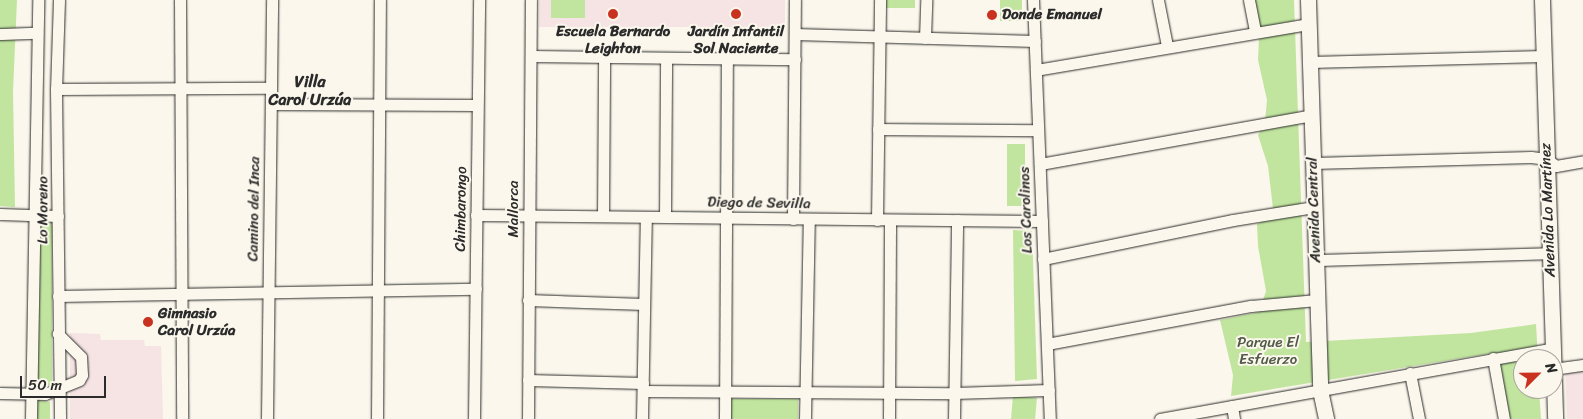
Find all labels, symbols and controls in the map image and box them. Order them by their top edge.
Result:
place label: Donde Emanuel [1002,6,1101,24]
marker: Escuela Bernardo Leighton [607,8,619,20]
marker: Jardín Infantil Sol Naciente [730,8,742,20]
marker: Donde Emanuel [986,9,998,21]
place label: Escuela Bernardo Leighton [556,22,670,57]
place label: Jardín Infantil Sol Naciente [688,22,784,57]
district label: Villa Carol Urzúa [269,72,351,110]
street label: Avenida Lo Martínez [1537,143,1559,277]
street label: Camino del Inca [244,156,264,262]
street label: Avenida Central [1303,157,1325,263]
street label: Chimbarongo [451,166,471,252]
street label: Los Carolinos [1015,166,1037,254]
street label: Lo Moreno [34,176,52,244]
street label: Mallorca [505,180,523,238]
street label: Diego de Sevilla [707,193,811,213]
place label: Gimnasio Carol Urzúa [158,304,236,339]
marker: Gimnasio Carol Urzúa [142,316,154,328]
park label: Parque El Esfuerzo [1237,333,1299,368]
north arrow [1513,349,1563,399]
text: N [1538,359,1565,378]
scale bar [22,366,109,398]
text: 50 m [28,372,62,398]

